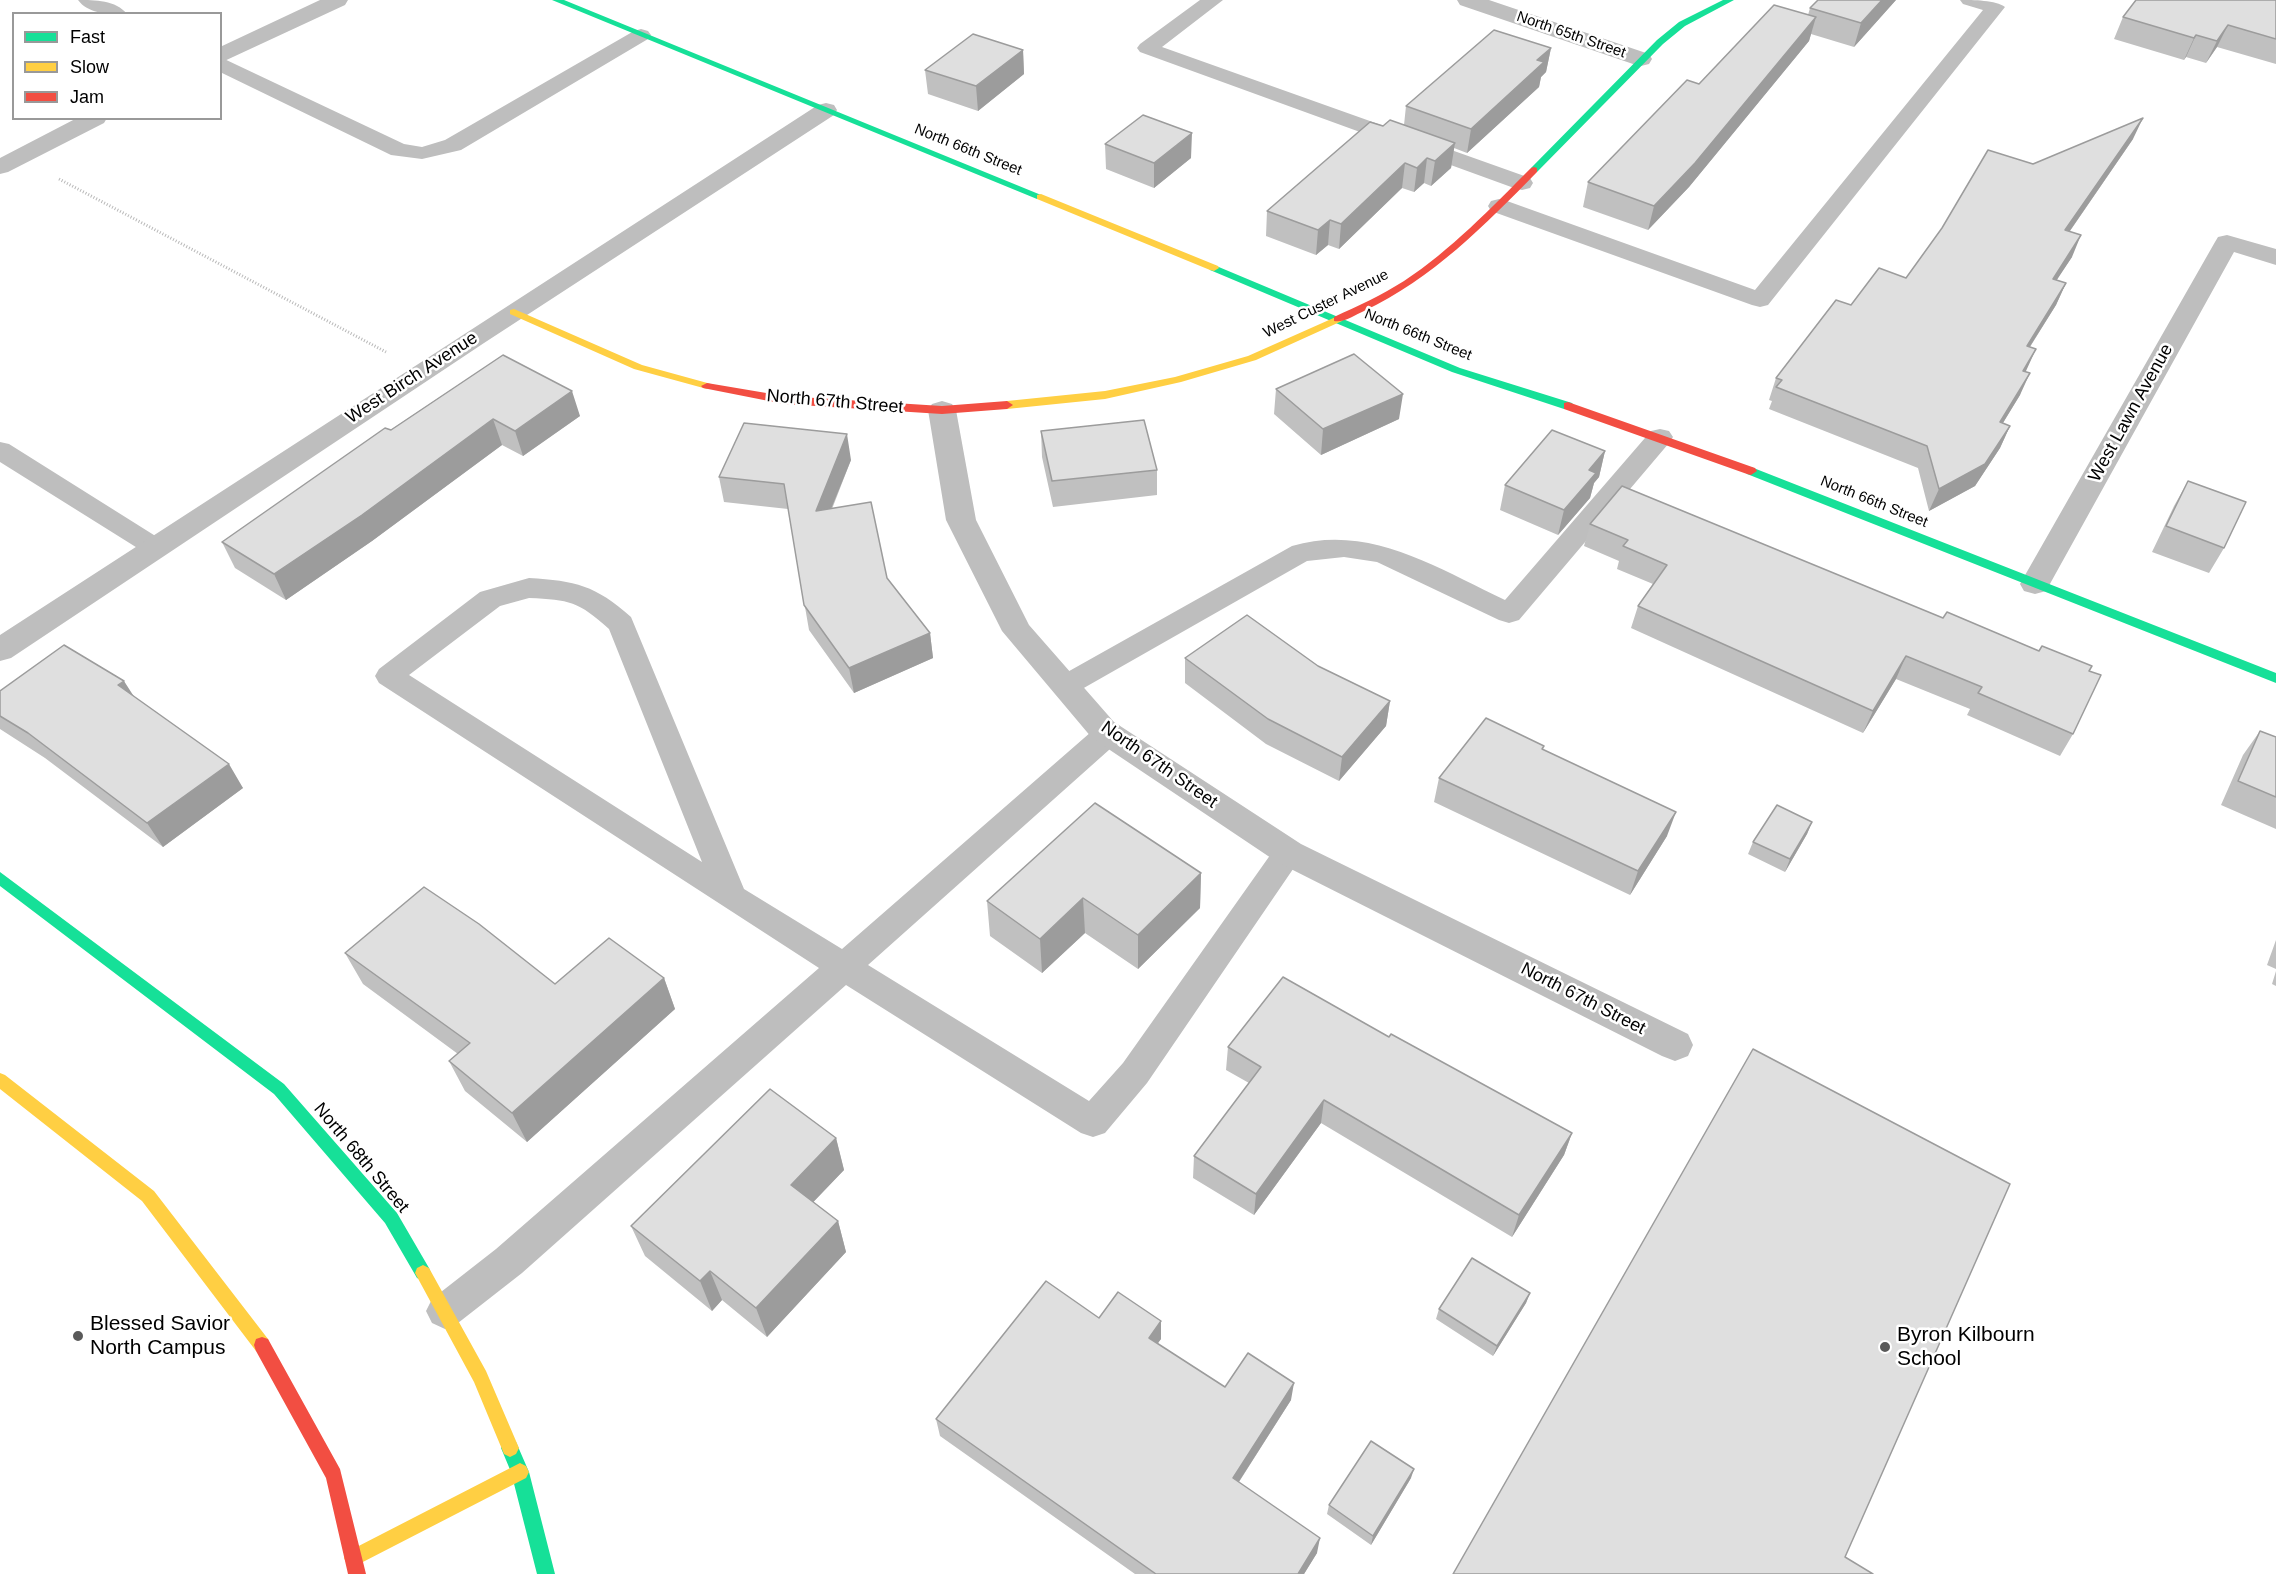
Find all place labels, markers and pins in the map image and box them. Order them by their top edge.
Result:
place label: Blessed Savior North Campus [90,1311,230,1361]
place label: Byron Kilbourn School [1897,1322,2035,1372]
marker: Blessed Savior North Campus [71,1329,85,1343]
marker: Byron Kilbourn School [1878,1340,1892,1354]

